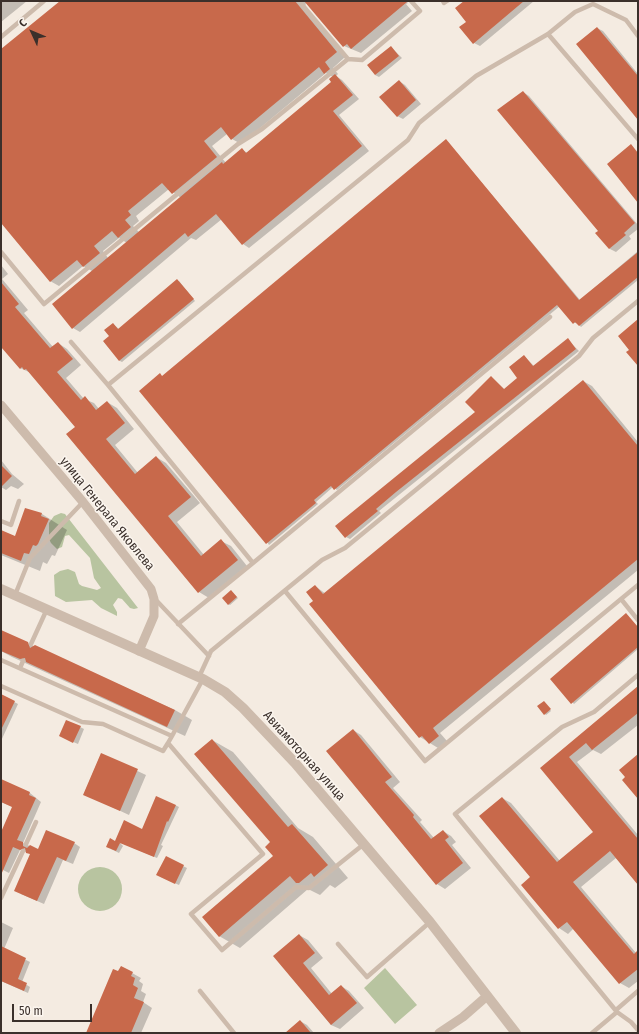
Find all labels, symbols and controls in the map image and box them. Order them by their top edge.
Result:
north arrow [12,12,52,52]
text: С [16,17,30,30]
street label: улица Генерала Яковлева [56,454,158,574]
street label: Авиамоторная улица [260,708,348,804]
scale bar [14,996,94,1022]
text: 50 m [19,1004,43,1018]

